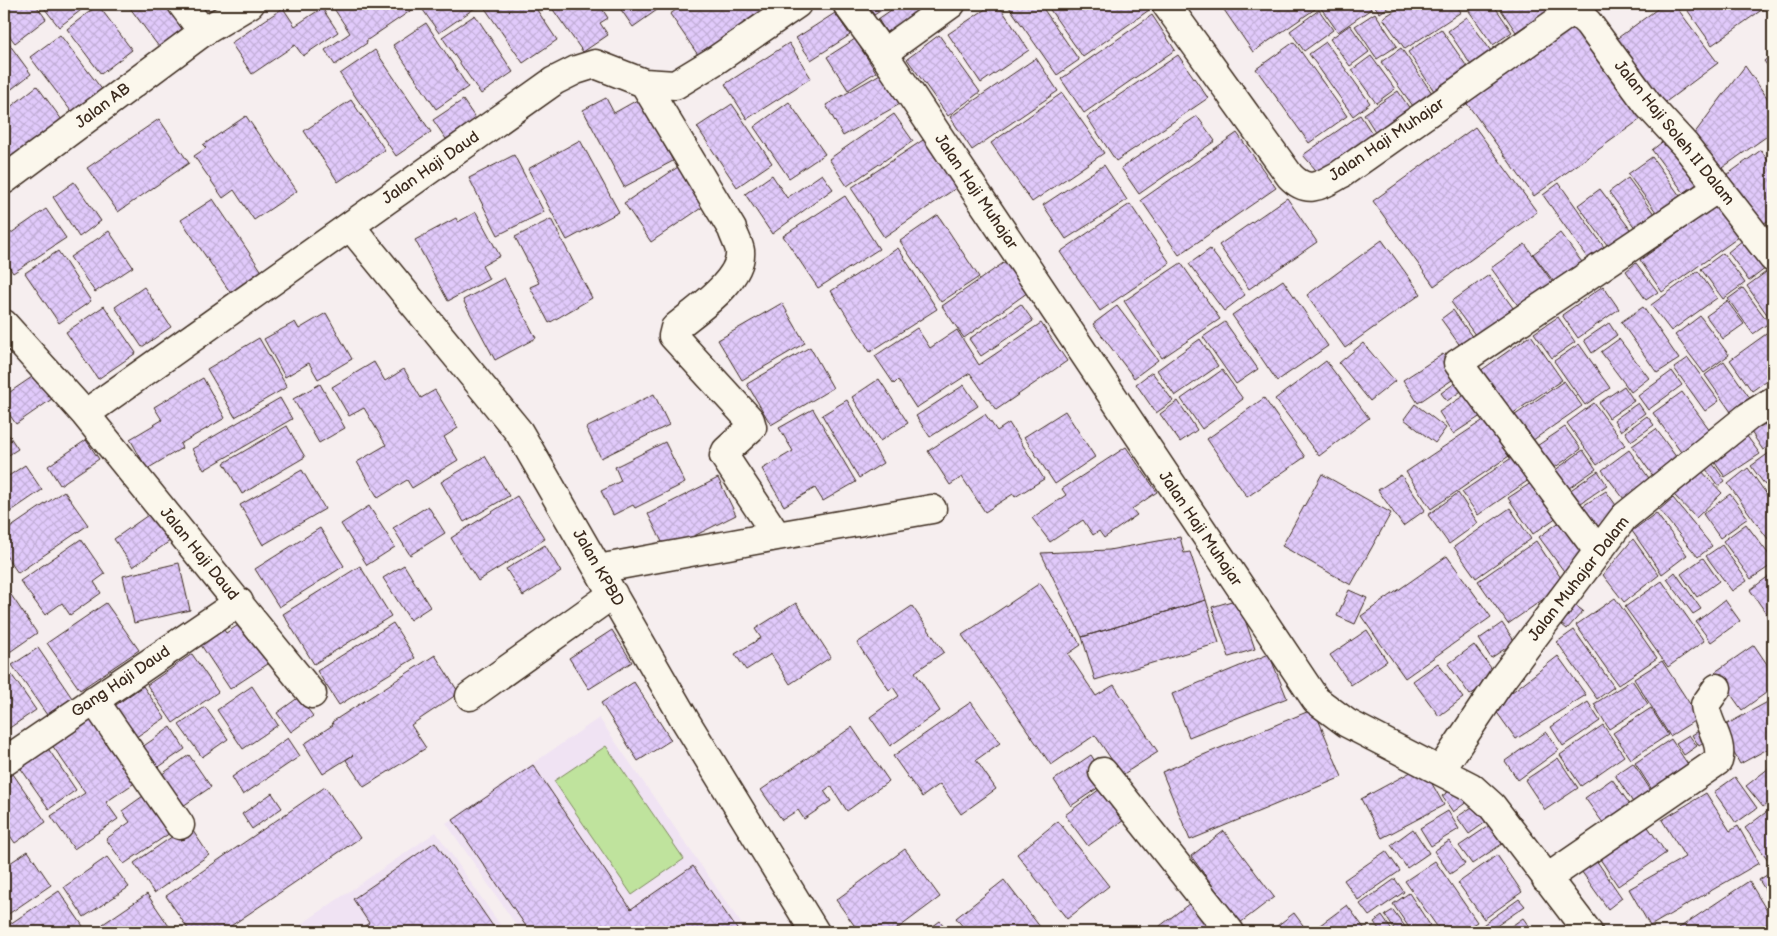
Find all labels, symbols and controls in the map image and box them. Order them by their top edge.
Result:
street label: Jalan Haji Soleh II Dalam [1610,57,1738,209]
street label: Jalan AB [72,79,134,133]
street label: Jalan Haji Muhajar [1326,94,1448,186]
street label: Jalan Haji Daud [379,127,483,209]
street label: Jalan Haji Muhajar [930,131,1022,253]
street label: Jalan Haji Muhajar [1154,468,1246,590]
street label: Jalan Haji Daud [156,504,242,604]
street label: Jalan Muhajar Dalam [1524,513,1634,645]
street label: Jalan KPBD [568,526,628,610]
street label: Gang Haji Daud [68,642,174,722]

